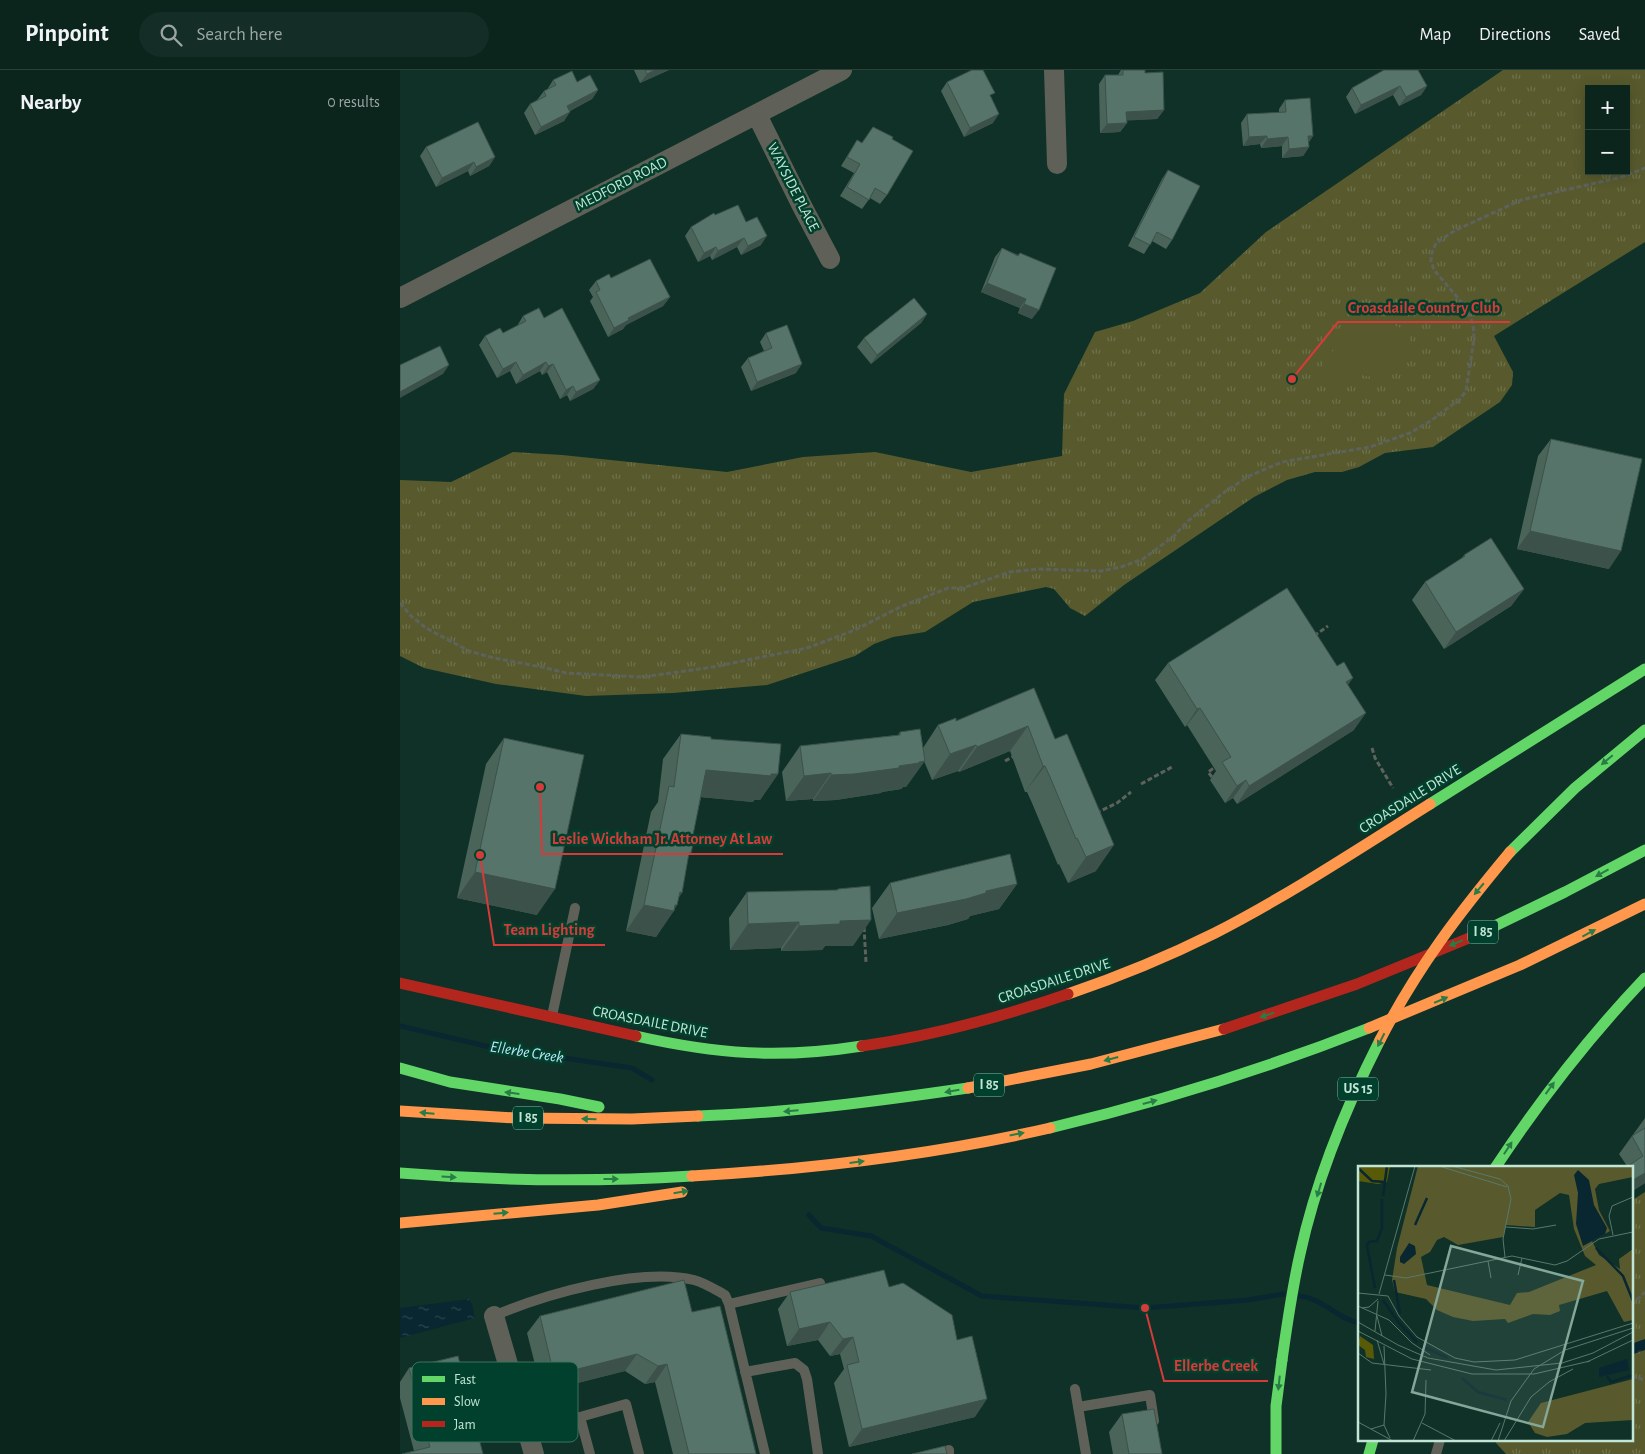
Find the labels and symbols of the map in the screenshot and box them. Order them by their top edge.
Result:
street label: WAYSIDE PLACE [764,140,822,234]
street label: MEDFORD ROAD [573,154,670,214]
callout: Croasdaile Country Club [1338,291,1510,322]
text: Croasdaile Country Club [1348,300,1500,317]
one-way arrow [1601,755,1614,766]
street label: CROASDAILE DRIVE [1357,762,1463,836]
callout: Leslie Wickham Jr. Attorney At Law [542,823,783,854]
text: Leslie Wickham Jr. Attorney At Law [552,831,773,848]
one-way arrow [1595,869,1610,877]
one-way arrow [1473,882,1484,895]
callout: Team Lighting [494,914,605,945]
road number: I 85 [1468,920,1498,944]
text: Team Lighting [503,922,596,938]
one-way arrow [1582,929,1597,937]
one-way arrow [1449,940,1463,948]
street label: CROASDAILE DRIVE [996,956,1112,1006]
one-way arrow [1434,995,1448,1003]
street label: CROASDAILE DRIVE [591,1004,709,1040]
one-way arrow [1260,1012,1275,1019]
one-way arrow [1377,1033,1385,1047]
water label: Ellerbe Creek [489,1038,565,1066]
one-way arrow [1104,1056,1119,1064]
road number: I 85 [974,1074,1004,1096]
road number: US 15 [1338,1078,1378,1100]
one-way arrow [1545,1081,1555,1095]
one-way arrow [503,1088,519,1096]
one-way arrow [943,1088,959,1096]
one-way arrow [1143,1098,1158,1106]
road number: I 85 [513,1106,543,1130]
one-way arrow [782,1107,798,1115]
one-way arrow [419,1109,435,1117]
one-way arrow [581,1115,597,1123]
one-way arrow [1009,1130,1025,1138]
one-way arrow [1503,1141,1513,1154]
one-way arrow [849,1158,865,1166]
inset map [1358,1166,1632,1442]
one-way arrow [441,1174,457,1182]
one-way arrow [603,1175,619,1183]
one-way arrow [1314,1182,1322,1197]
one-way arrow [673,1187,689,1195]
one-way arrow [493,1209,509,1217]
callout: Ellerbe Creek [1164,1350,1268,1381]
text: Ellerbe Creek [1174,1358,1258,1374]
legend [412,1362,578,1442]
text: Fast [454,1373,476,1387]
one-way arrow [1275,1375,1283,1391]
text: Slow [454,1395,481,1409]
text: Jam [454,1418,476,1432]

